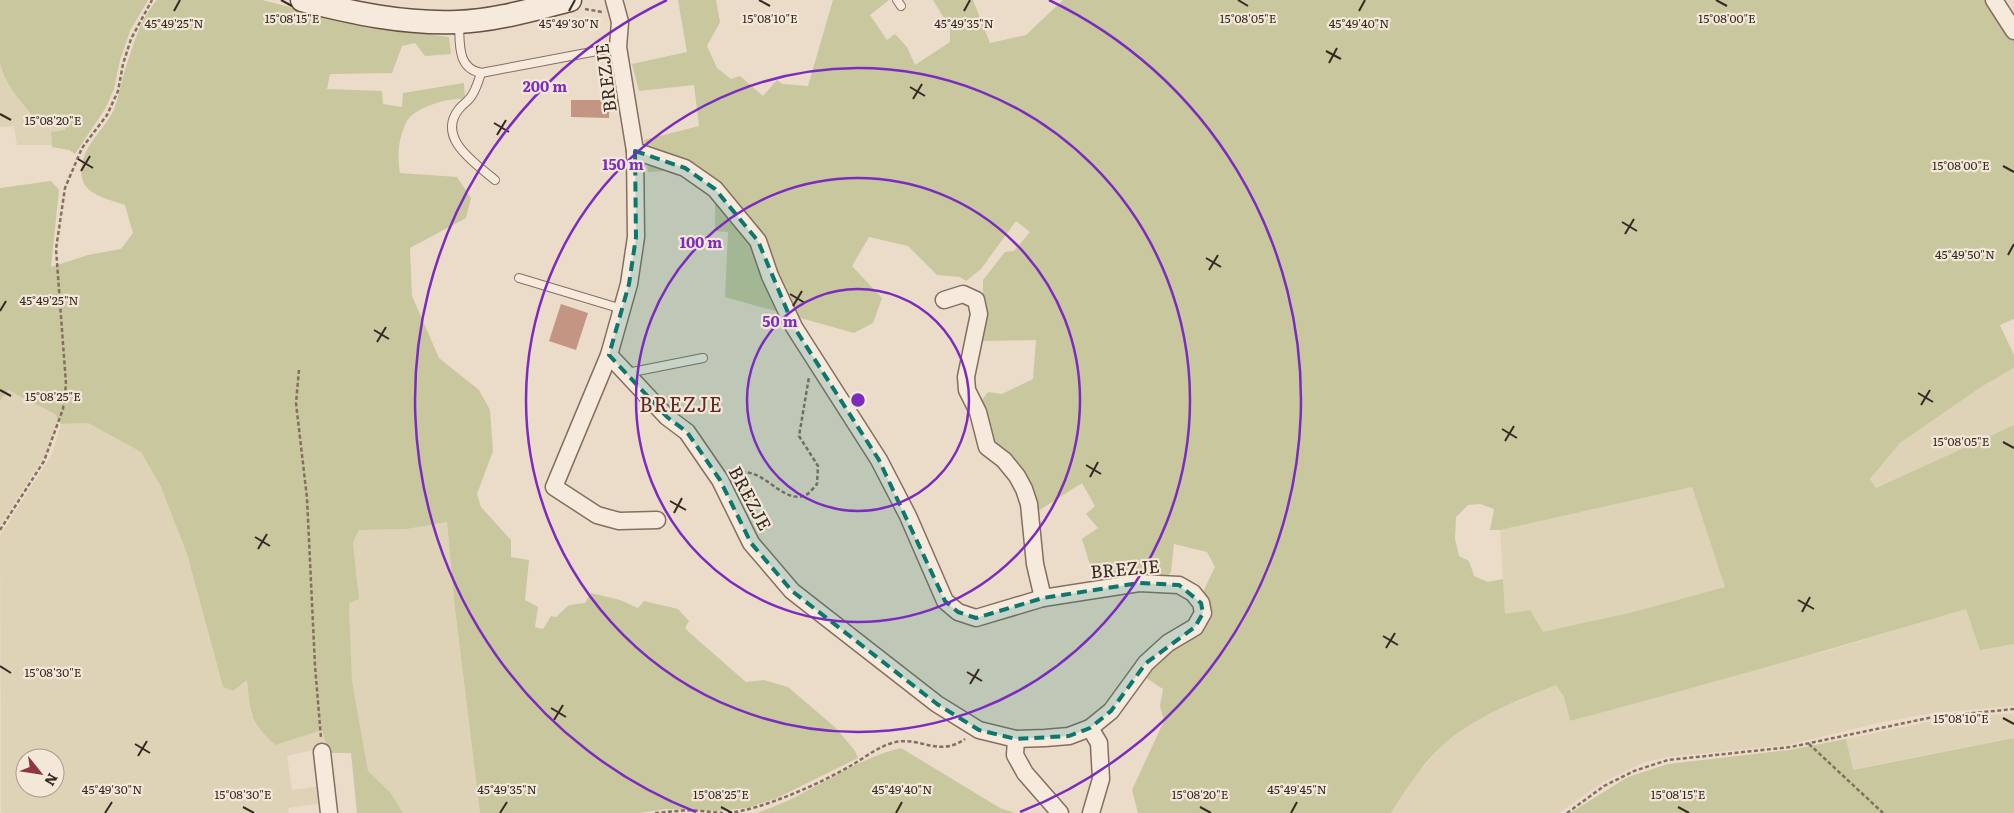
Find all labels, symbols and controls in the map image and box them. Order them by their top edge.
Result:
text: 15°08'15"E [265,9,320,27]
text: 15°08'10"E [742,9,798,27]
text: 15°08'05"E [1220,9,1277,27]
text: 15°08'00"E [1698,9,1756,27]
text: 45°49'25"N [144,14,204,32]
text: 45°49'30"N [539,14,599,32]
text: 45°49'35"N [934,14,994,32]
text: 45°49'40"N [1329,14,1389,32]
street label: BREZJE [587,42,623,114]
text: 200 m [523,74,567,97]
text: 15°08'20"E [25,111,82,129]
text: 150 m [602,152,644,175]
text: 15°08'00"E [1932,156,1990,174]
text: 100 m [680,230,722,253]
text: 45°49'50"N [1935,245,1995,263]
text: 45°49'25"N [19,291,79,309]
text: 50 m [762,309,798,332]
text: 15°08'25"E [25,387,81,405]
district label: BREZJE [639,388,723,418]
centre of rings [849,391,867,409]
text: 15°08'05"E [1933,432,1990,450]
street label: BREZJE [723,461,779,535]
street label: BREZJE [1089,552,1161,584]
text: 15°08'30"E [24,663,82,681]
text: 15°08'10"E [1933,709,1989,727]
north arrow [15,748,65,798]
text: N [40,770,64,790]
text: 45°49'30"N [82,780,142,798]
text: 45°49'35"N [477,780,537,798]
text: 45°49'40"N [872,780,932,798]
text: 45°49'45"N [1267,780,1327,798]
text: 15°08'30"E [214,785,272,803]
text: 15°08'25"E [693,785,749,803]
text: 15°08'20"E [1172,785,1229,803]
text: 15°08'15"E [1651,785,1706,803]

